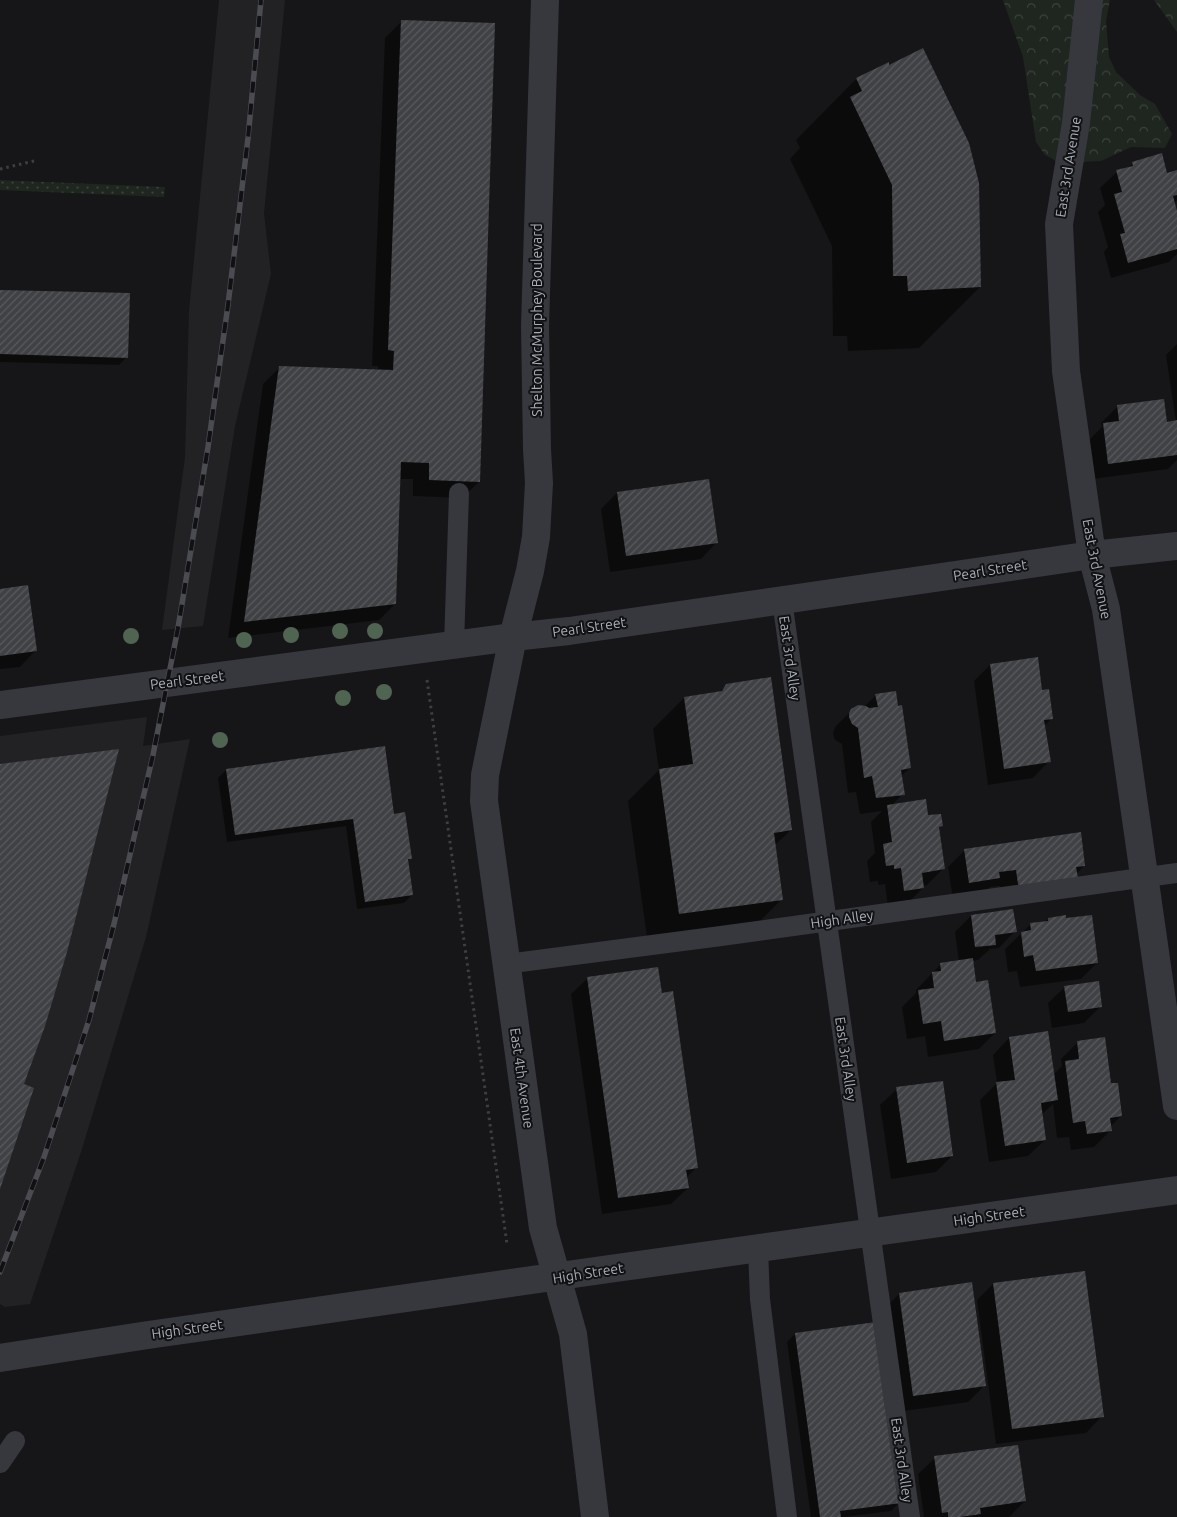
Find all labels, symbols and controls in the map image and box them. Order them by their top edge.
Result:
street label: East 3rd Avenue [1052,116,1084,218]
street label: Shelton McMurphey Boulevard [529,223,545,417]
street label: East 3rd Avenue [1079,518,1115,620]
street label: Pearl Street [952,556,1028,584]
street label: Pearl Street [551,614,627,640]
street label: East 3rd Alley [776,615,804,702]
street label: Pearl Street [149,667,225,692]
street label: High Alley [810,907,875,931]
street label: East 3rd Alley [832,1016,860,1103]
street label: East 4th Avenue [507,1027,537,1129]
street label: High Street [952,1203,1026,1229]
street label: High Street [551,1259,625,1286]
street label: High Street [150,1316,224,1342]
street label: East 3rd Alley [888,1417,916,1504]

